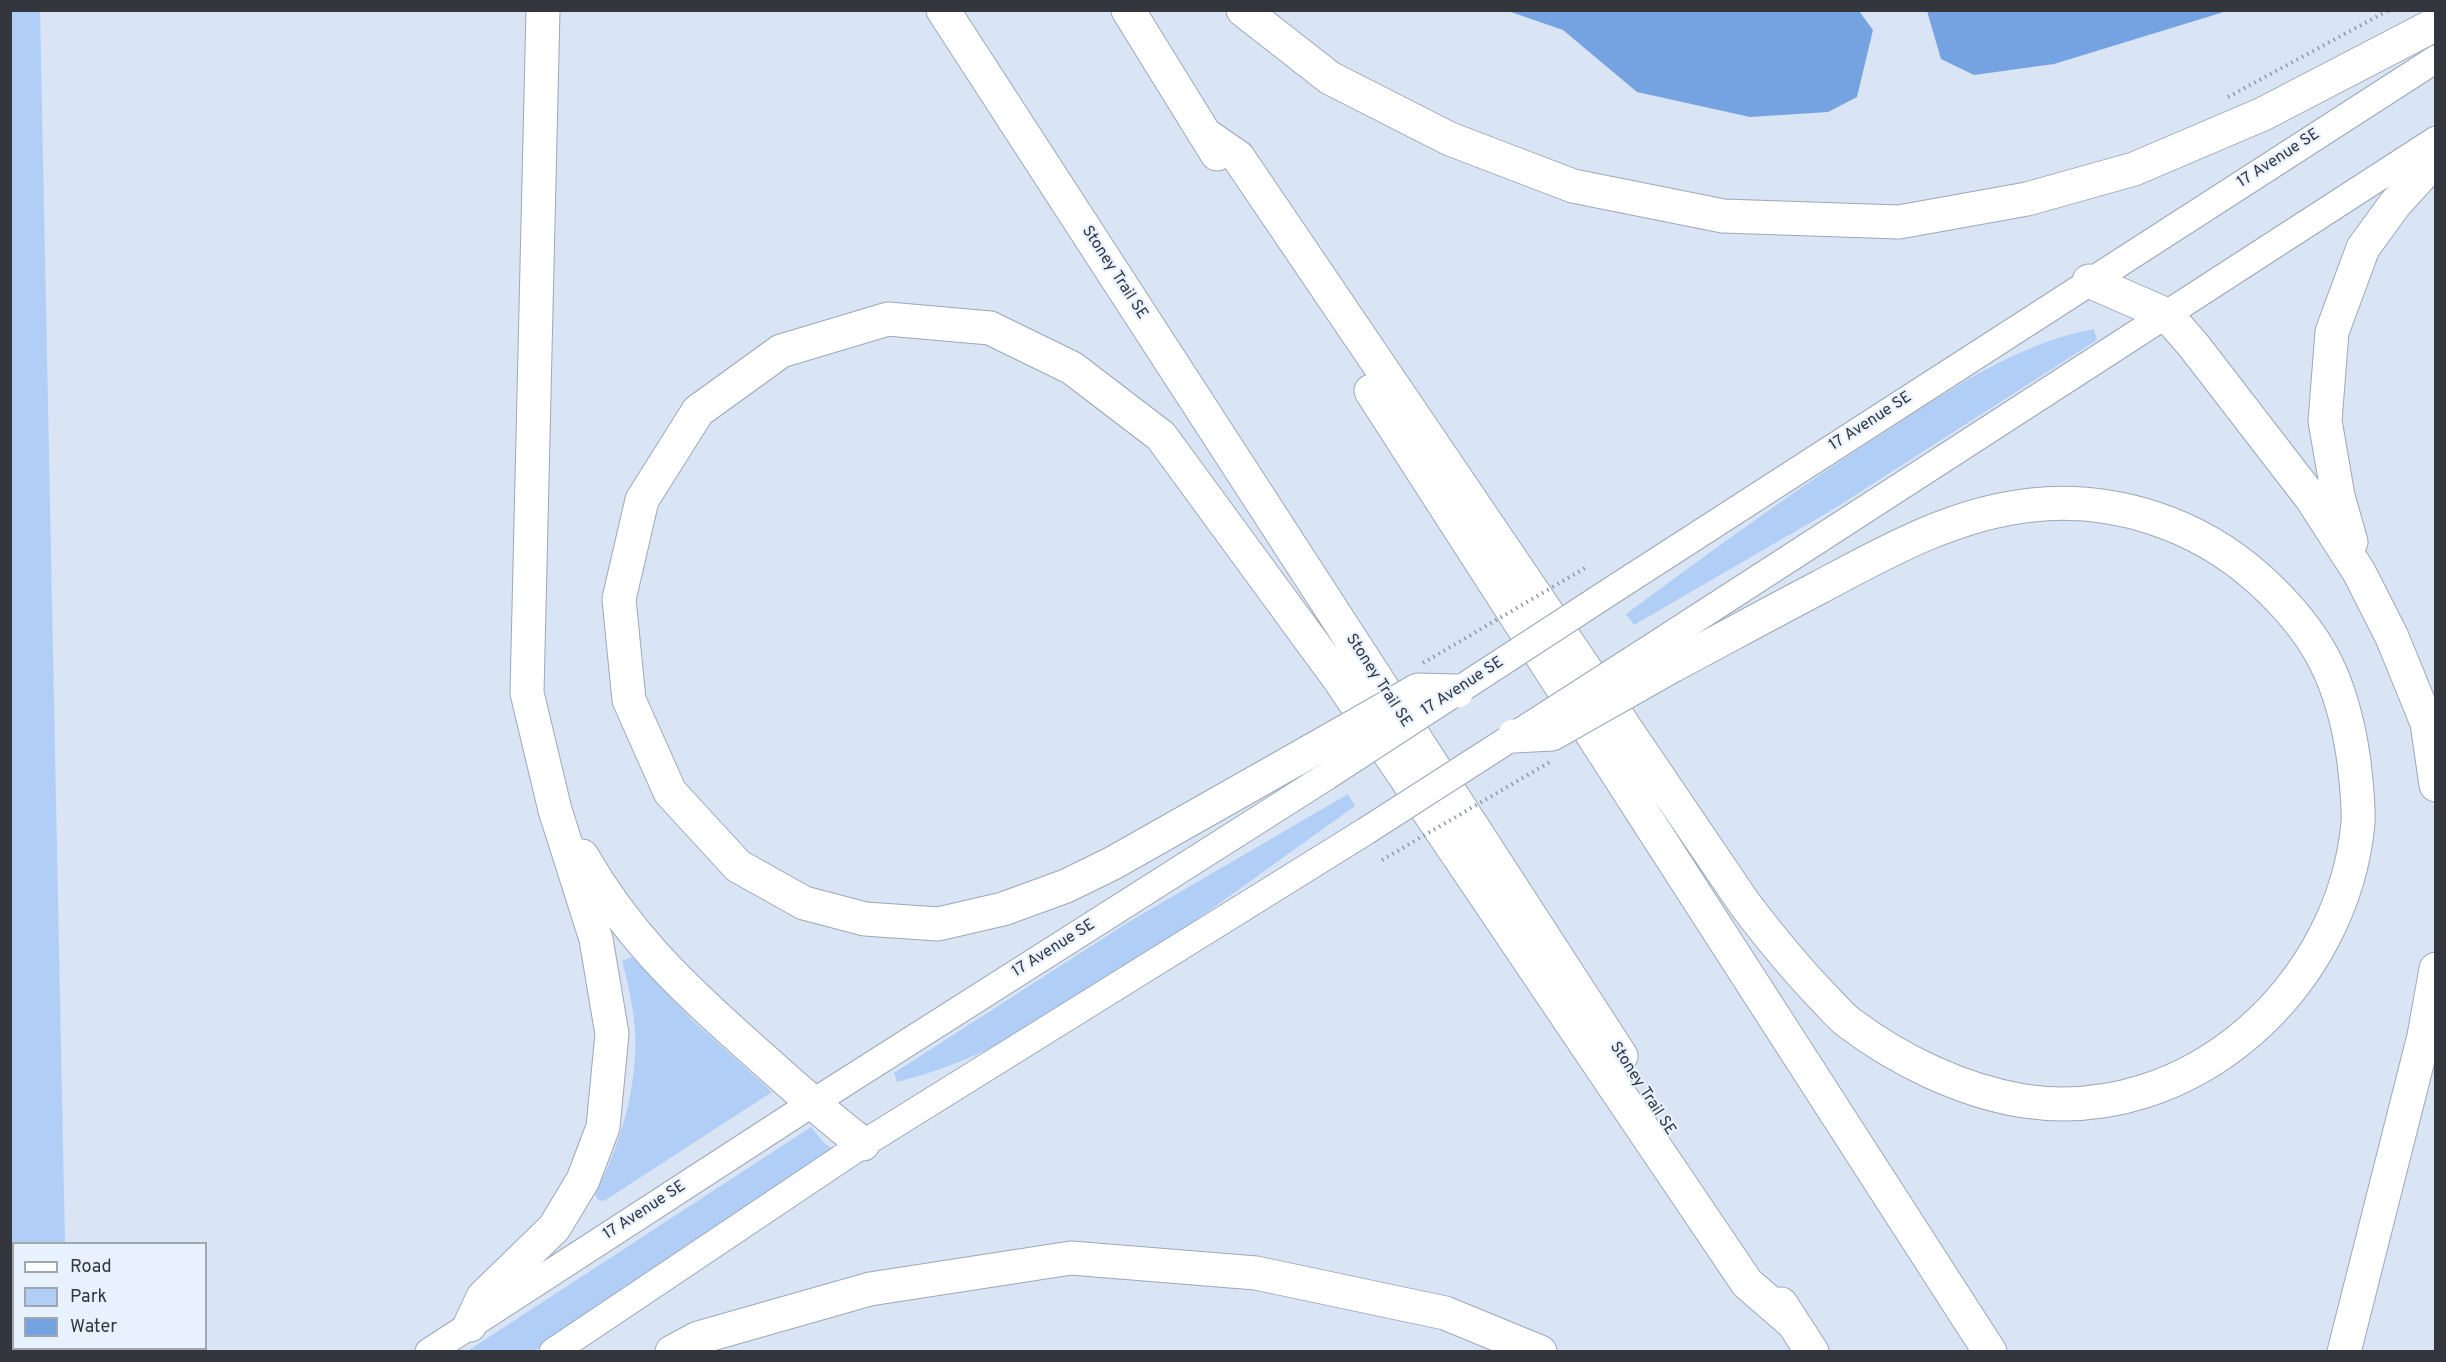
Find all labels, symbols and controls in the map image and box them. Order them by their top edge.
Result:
street label: 17 Avenue SE [2234,125,2324,193]
street label: Stoney Trail SE [1077,223,1151,323]
street label: 17 Avenue SE [1826,388,1916,456]
street label: Stoney Trail SE [1341,631,1415,731]
street label: 17 Avenue SE [1418,653,1508,721]
street label: 17 Avenue SE [1009,916,1099,982]
street label: Stoney Trail SE [1605,1039,1679,1139]
street label: 17 Avenue SE [600,1177,690,1245]
legend [12,1242,207,1350]
text: Road [70,1256,112,1279]
text: Park [70,1286,107,1309]
text: Water [70,1316,117,1339]

